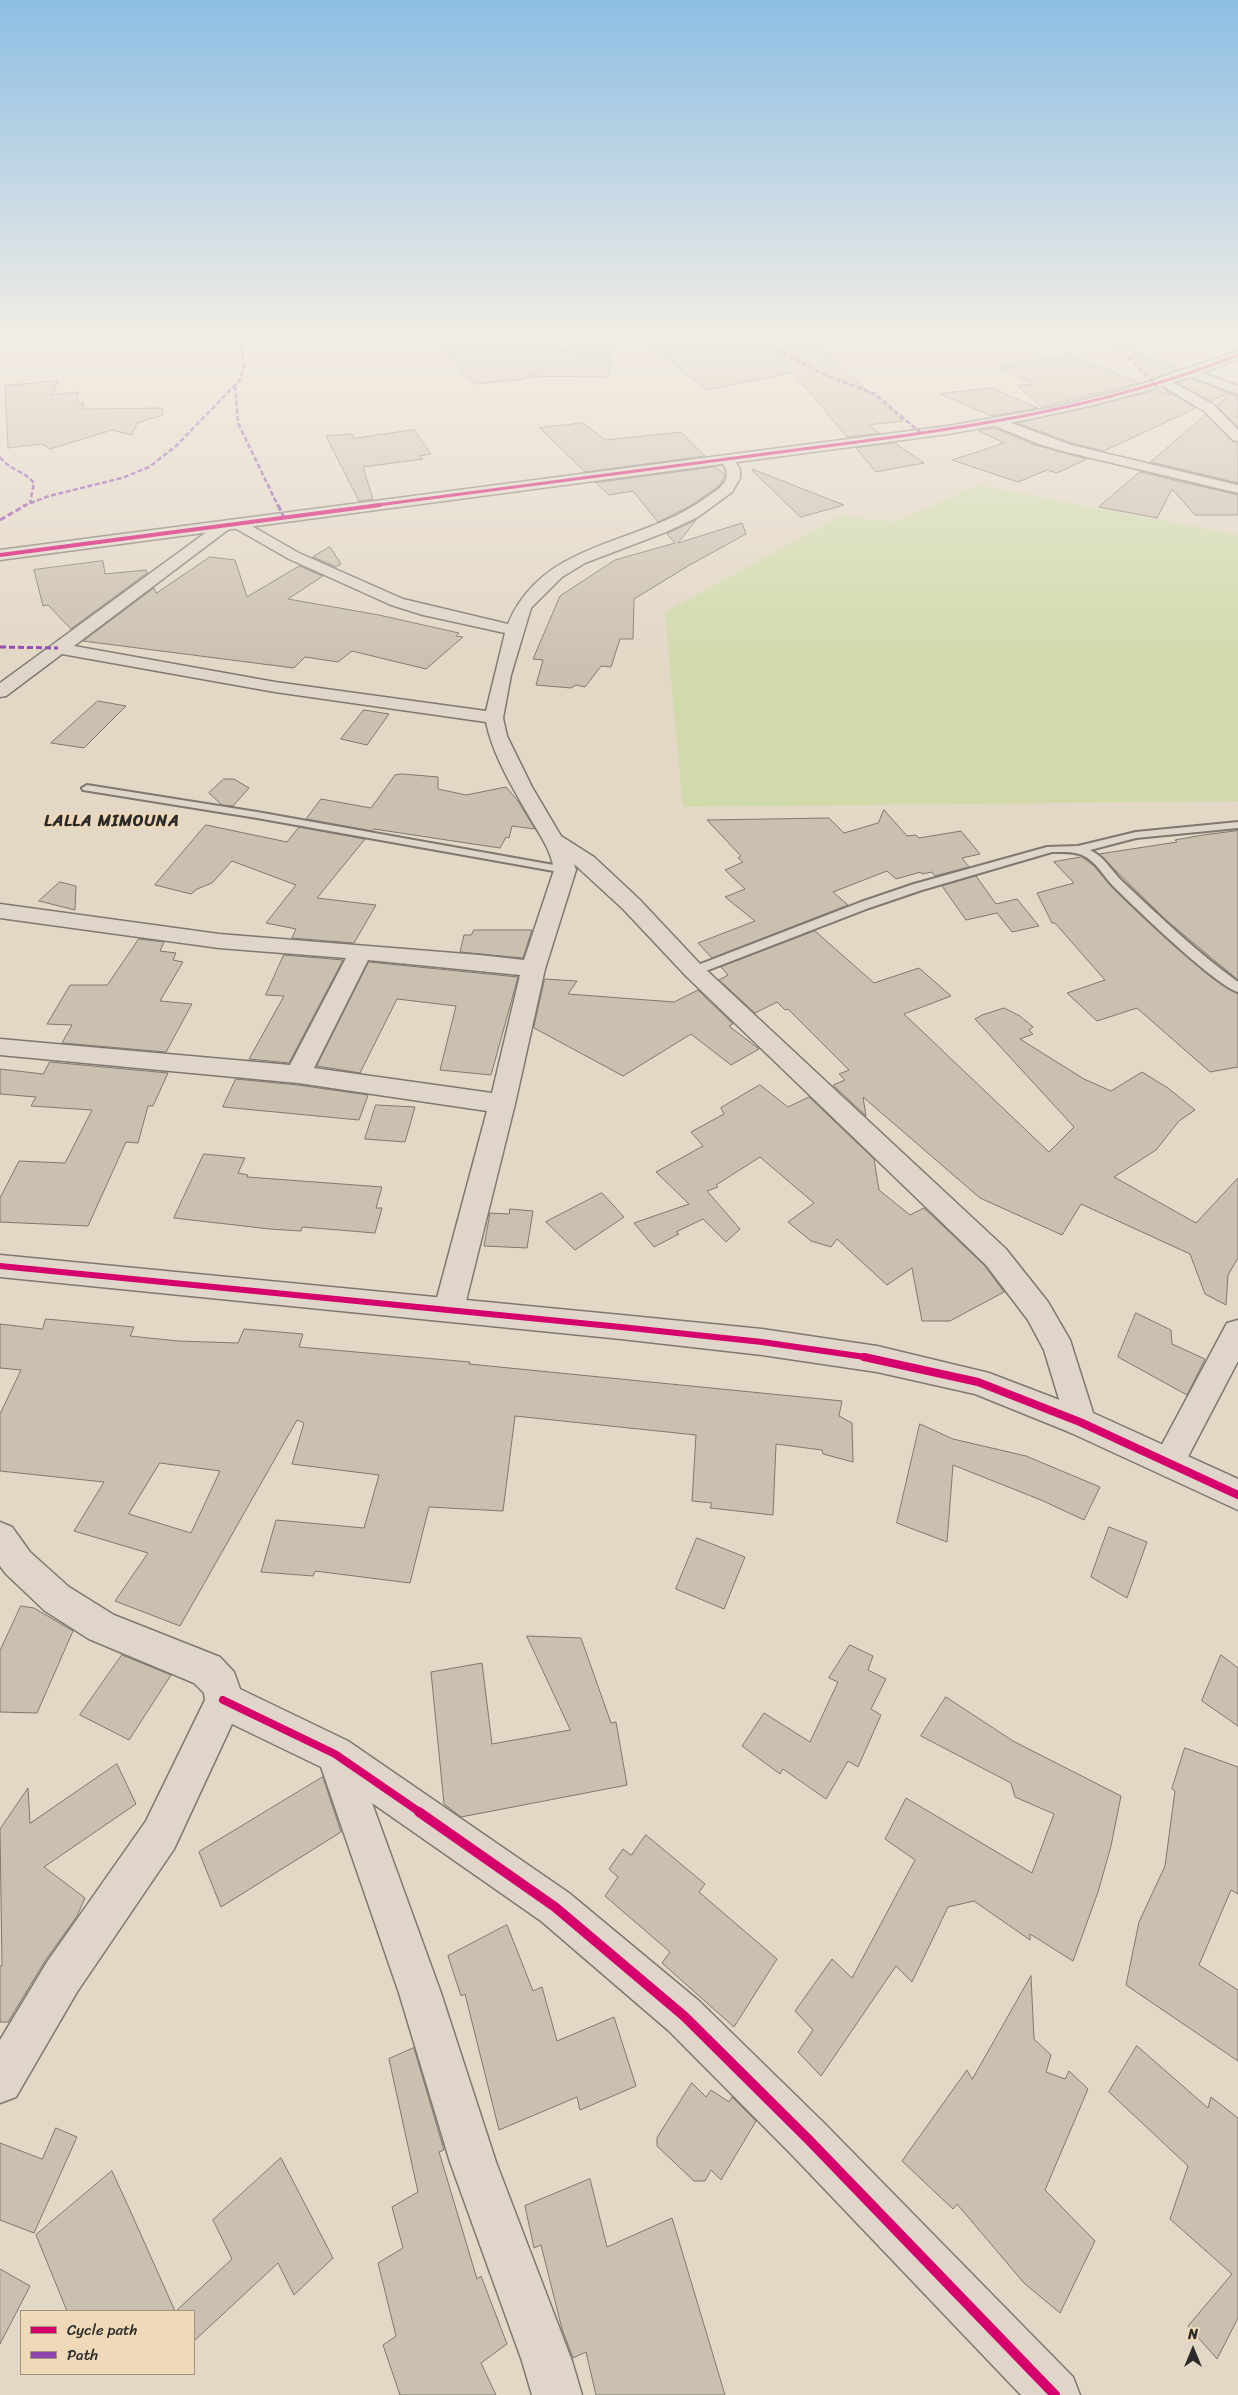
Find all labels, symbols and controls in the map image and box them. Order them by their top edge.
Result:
district label: LALLA MIMOUNA [43,812,181,832]
legend [20,2310,195,2375]
text: Cycle path [67,2317,137,2343]
text: N [1188,2322,1198,2347]
north arrow [1168,2325,1218,2375]
text: Path [67,2342,98,2368]

